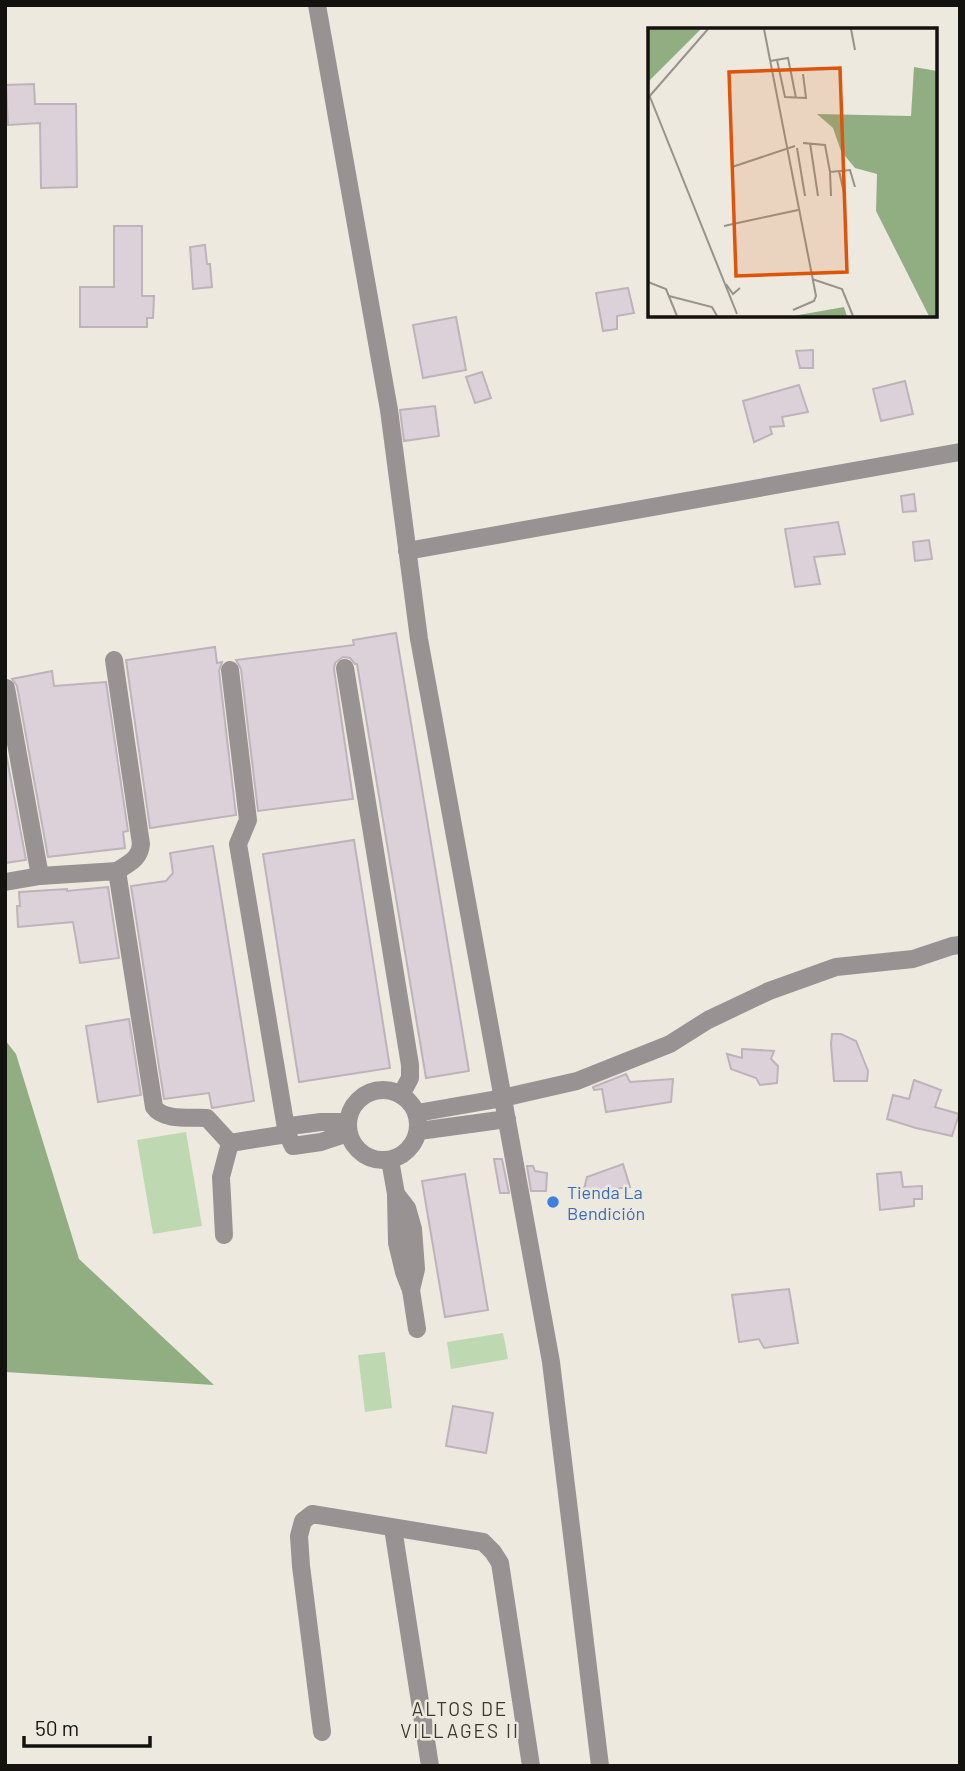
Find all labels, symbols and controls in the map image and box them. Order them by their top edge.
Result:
inset map [648,28,937,317]
place label: Tienda La Bendición [567,1181,645,1224]
marker: Tienda La Bendición [545,1194,561,1210]
district label: ALTOS DE VILLAGES II [400,1697,520,1742]
scale bar [24,1704,150,1748]
text: 50 m [35,1715,79,1740]

